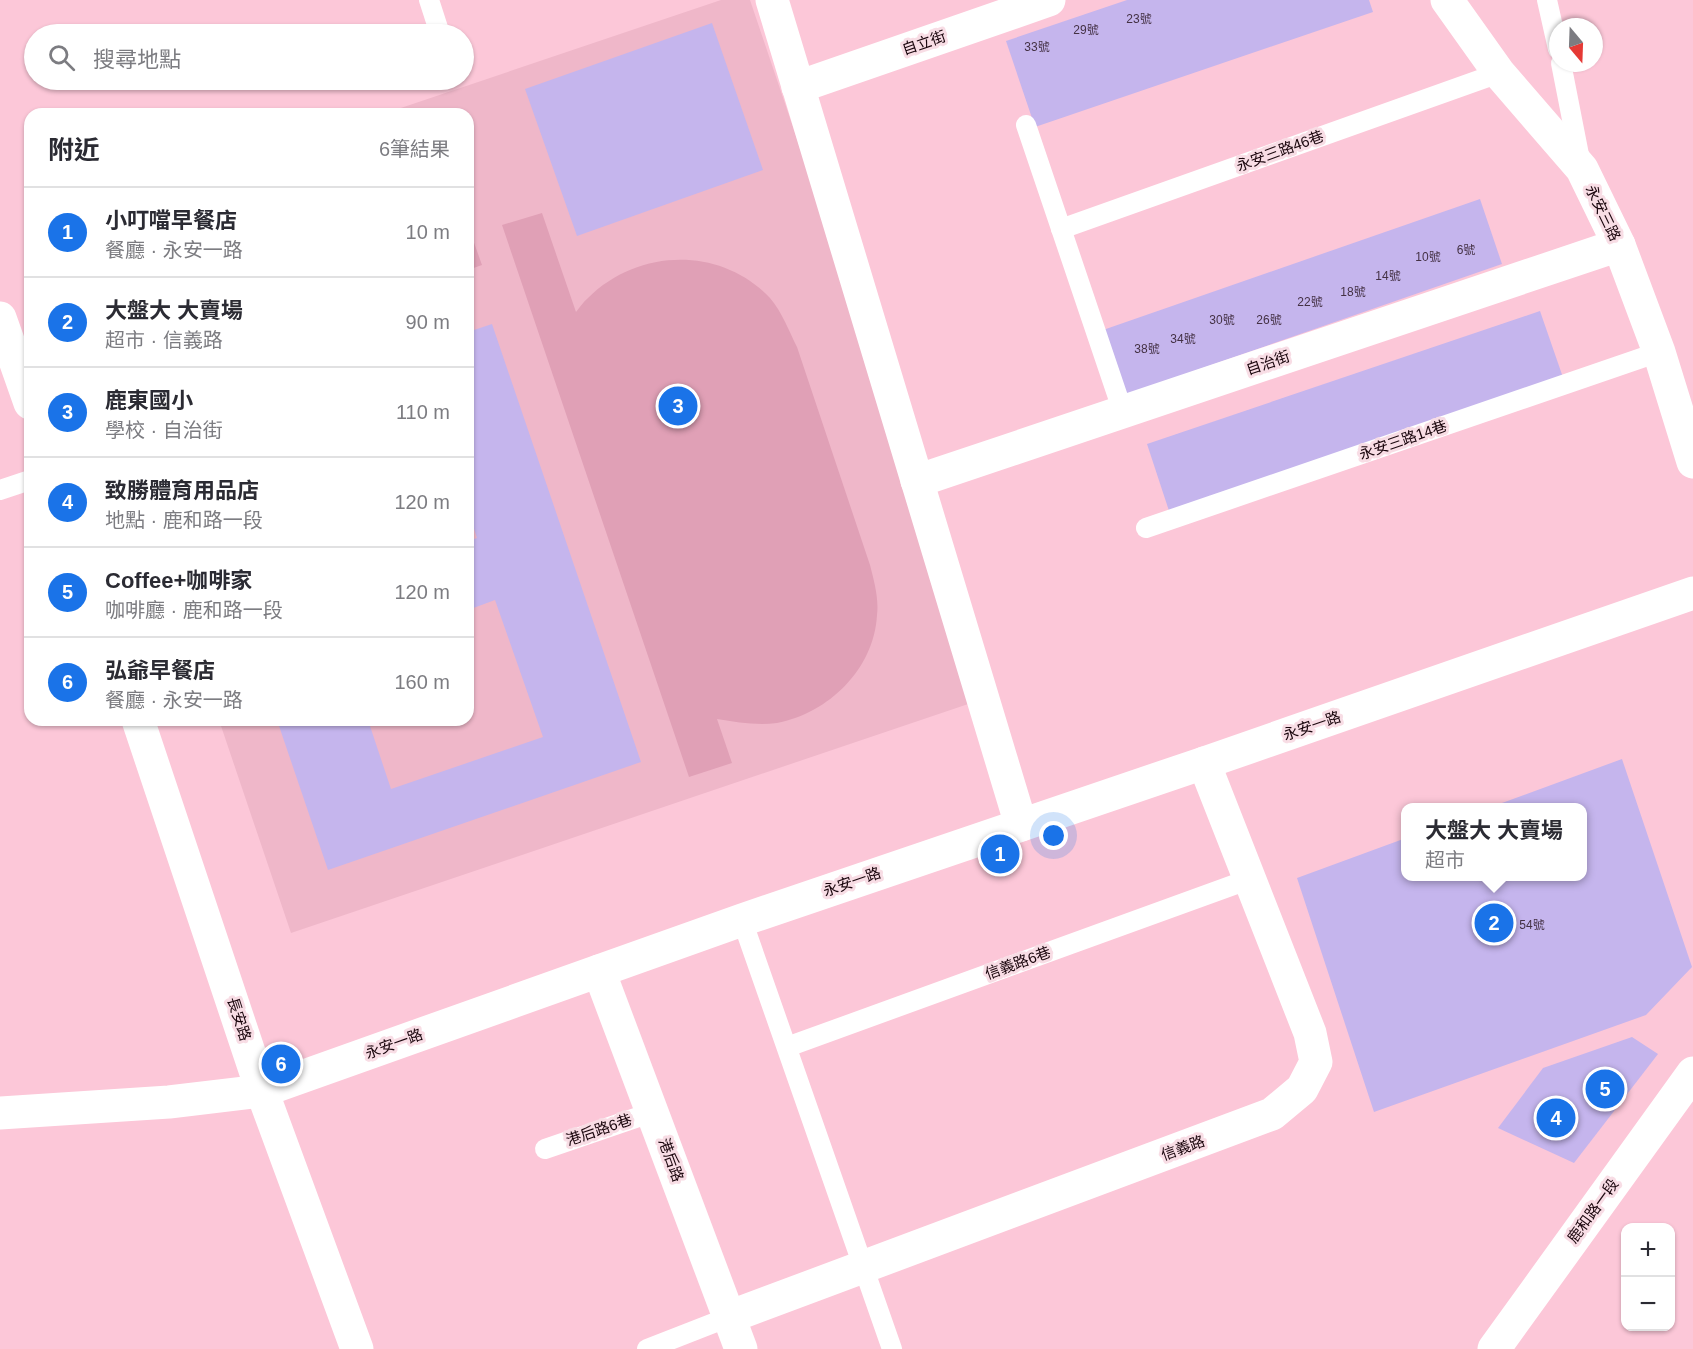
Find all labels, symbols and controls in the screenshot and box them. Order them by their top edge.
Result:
house number: 23號 [1126,12,1152,26]
north arrow [1549,18,1603,72]
house number: 29號 [1073,23,1099,37]
search box [24,24,474,90]
street label: 自立街 [900,27,948,58]
house number: 33號 [1024,40,1050,54]
icon: search [45,41,78,74]
text: 搜尋地點 [93,47,181,72]
street label: 永安三路46巷 [1234,127,1326,174]
text: 附近 [48,135,100,165]
text: 6筆結果 [379,138,450,160]
street label: 永安三路 [1583,182,1624,243]
text: 小叮噹早餐店 [105,208,237,233]
text: 1 [62,221,73,243]
text: 10 m [406,221,450,243]
text: 餐廳 · 永安一路 [105,239,243,261]
house number: 6號 [1457,243,1475,257]
house number: 10號 [1415,250,1441,264]
house number: 14號 [1375,269,1401,283]
house number: 18號 [1340,285,1366,299]
house number: 22號 [1297,295,1323,309]
text: 大盤大 大賣場 [105,298,243,323]
text: 2 [62,311,73,333]
text: 90 m [406,311,450,333]
house number: 30號 [1209,313,1235,327]
house number: 26號 [1256,313,1282,327]
text: 超市 · 信義路 [105,329,223,351]
house number: 34號 [1170,332,1196,346]
house number: 38號 [1134,342,1160,356]
street label: 自治街 [1244,347,1292,378]
pin: 3 [658,384,698,428]
text: 鹿東國小 [105,388,193,413]
text: 3 [62,401,73,423]
text: 110 m [396,401,450,423]
street label: 永安三路14巷 [1357,417,1449,462]
text: 學校 · 自治街 [105,419,223,441]
text: 致勝體育用品店 [105,478,259,503]
text: 4 [62,491,73,513]
text: 120 m [394,491,450,513]
text: 地點 · 鹿和路一段 [105,509,263,531]
text: Coffee+咖啡家 [105,568,252,593]
text: 5 [62,581,73,603]
text: 120 m [394,581,450,603]
text: 咖啡廳 · 鹿和路一段 [105,599,283,621]
text: 弘爺早餐店 [105,658,215,683]
text: 6 [62,671,73,693]
text: 160 m [394,671,450,693]
text: 餐廳 · 永安一路 [105,689,243,711]
street label: 永安一路 [1281,708,1343,743]
popup [1401,803,1587,881]
text: 大盤大 大賣場 [1425,818,1563,843]
your location [1039,821,1068,850]
pin: 1 [980,832,1020,876]
text: 超市 [1425,849,1465,871]
street label: 永安一路 [821,864,883,899]
pin: 2 [1474,900,1514,946]
house number: 54號 [1519,918,1545,932]
street label: 信義路6巷 [983,943,1053,982]
street label: 長安路 [224,995,255,1043]
street label: 永安一路 [363,1025,425,1062]
pin: 6 [262,1042,300,1086]
pin: 5 [1586,1066,1624,1112]
pin: 4 [1536,1096,1576,1140]
street label: 港后路6巷 [564,1110,634,1149]
street label: 信義路 [1159,1132,1207,1163]
street label: 港后路 [656,1136,687,1184]
street label: 鹿和路一段 [1564,1175,1622,1246]
map controls [1621,1223,1675,1331]
button: + [1621,1223,1675,1277]
button: − [1621,1277,1675,1331]

